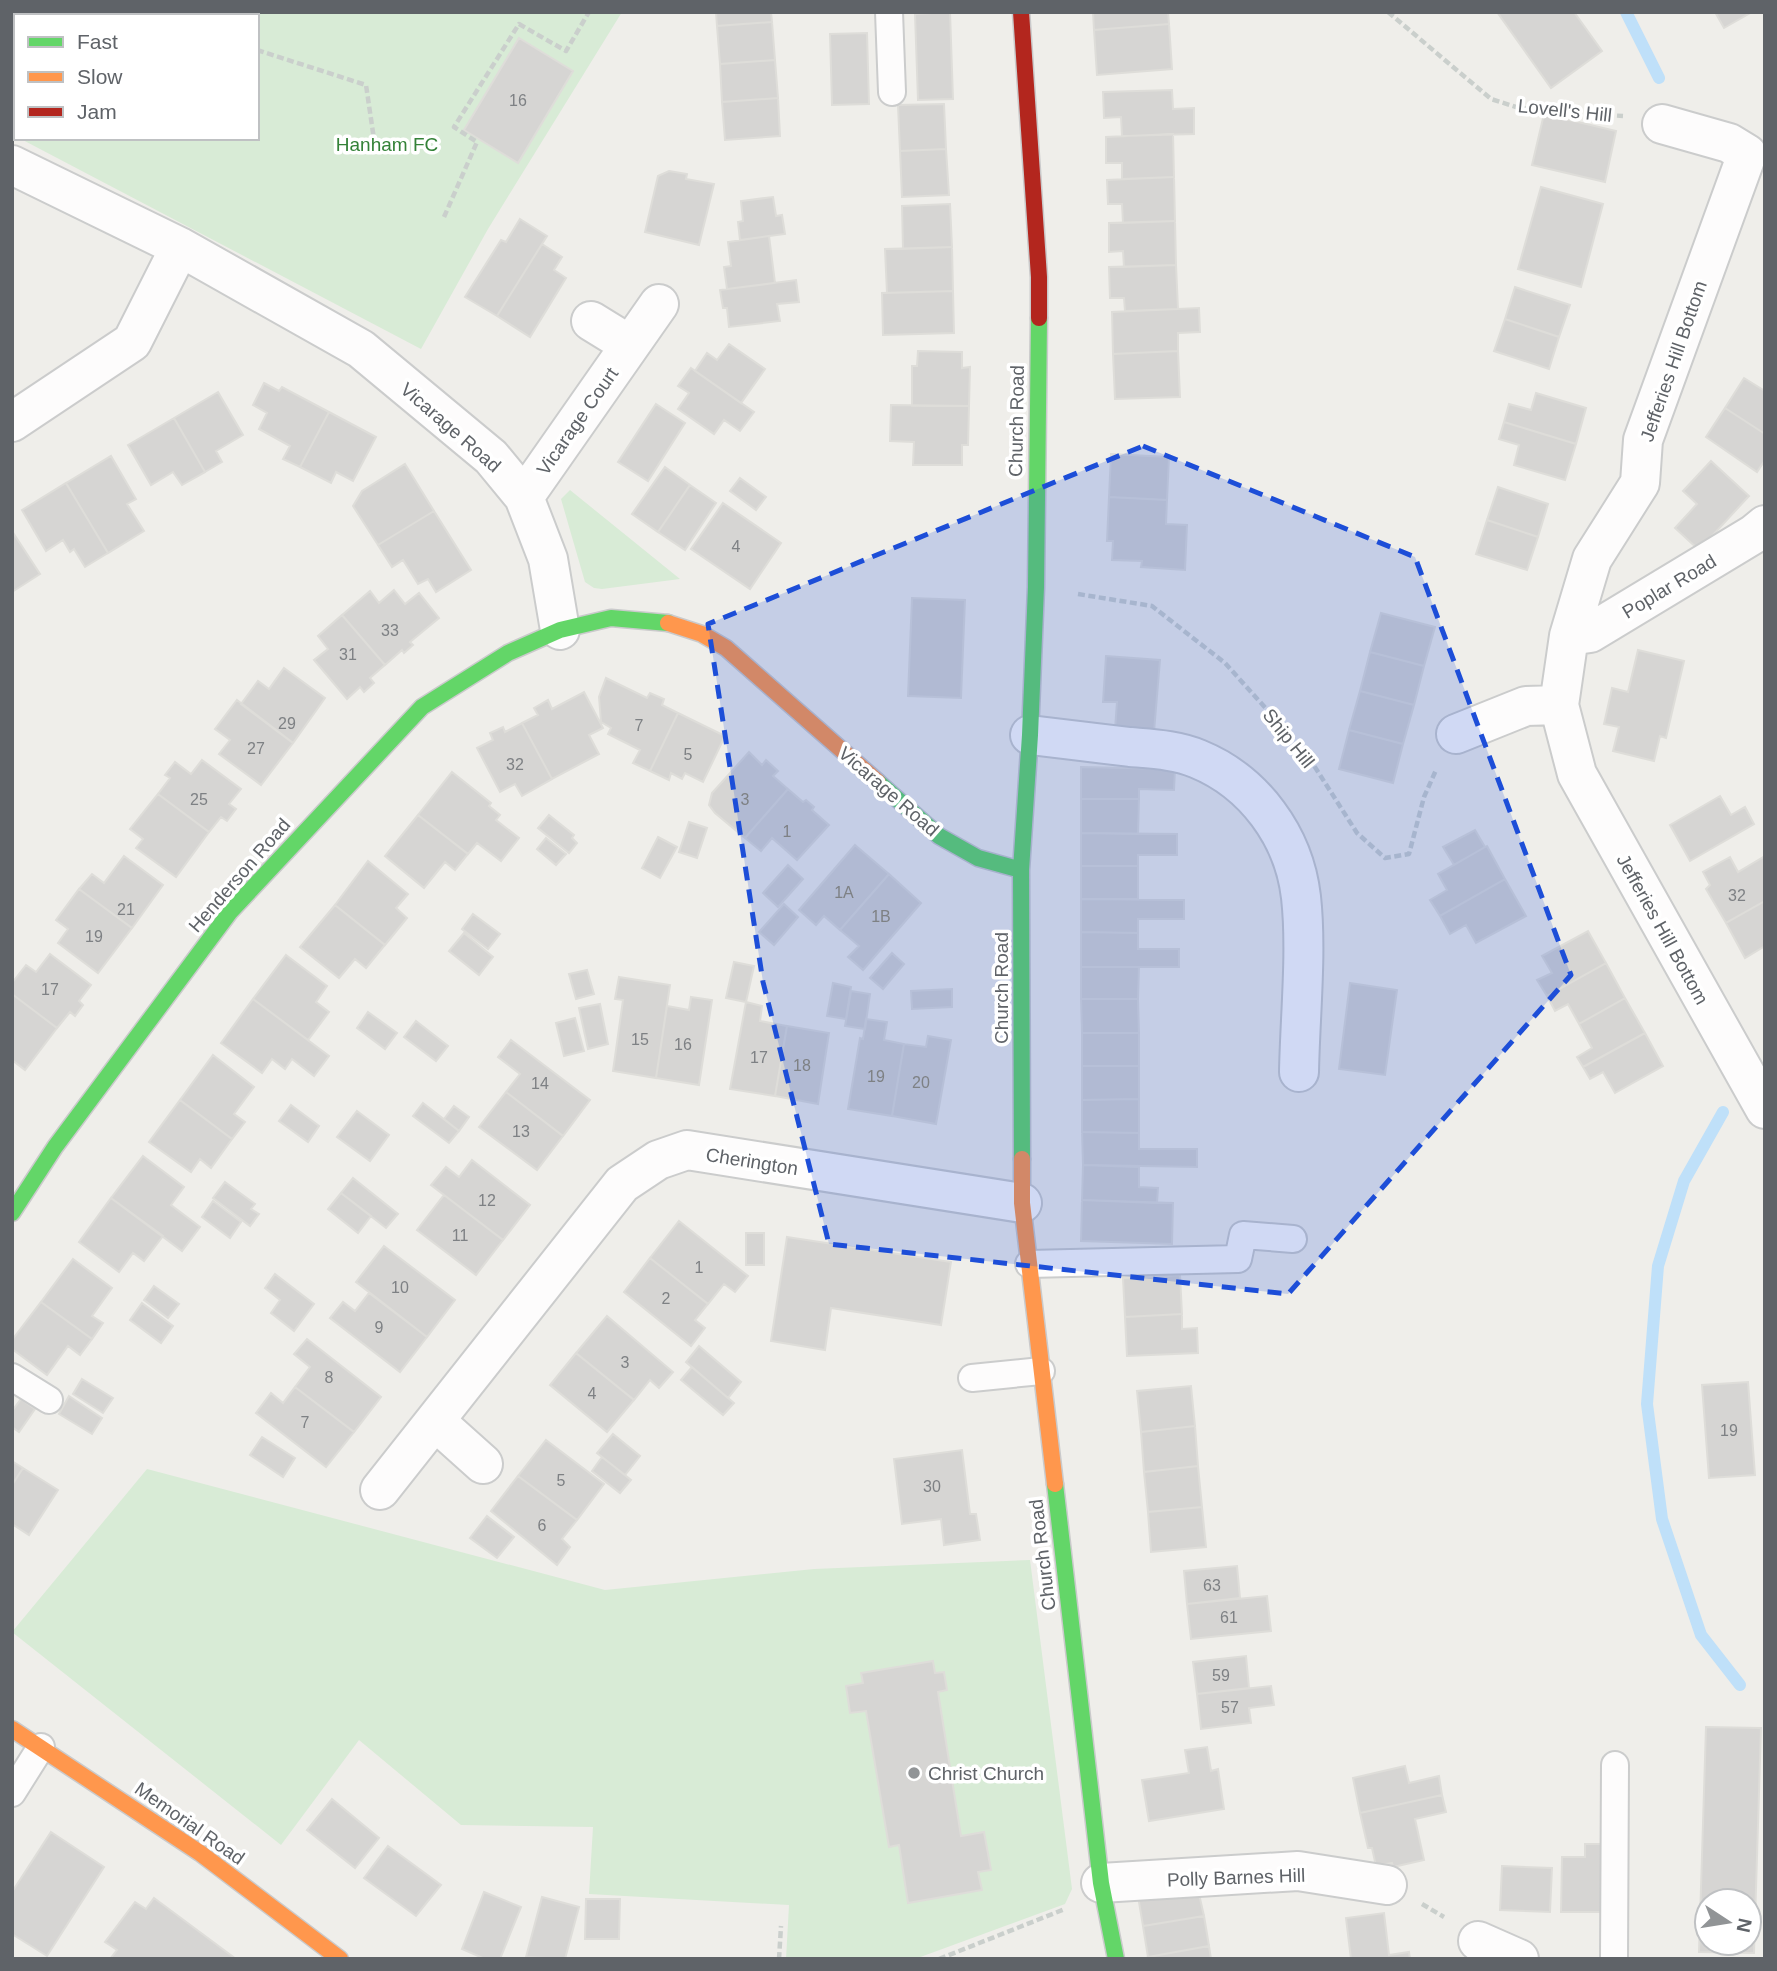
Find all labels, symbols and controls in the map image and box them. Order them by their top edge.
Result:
legend [14,14,259,140]
text: Fast [77,30,118,53]
text: Slow [77,65,123,88]
house number: 16 [509,92,527,109]
street label: Lovell's Hill [1517,95,1613,126]
text: Jam [77,100,117,123]
park label: Hanham FC [336,134,438,155]
street label: Jefferies Hill Bottom [1636,278,1711,444]
street label: Vicarage Court [533,363,623,479]
street label: Church Road [1005,365,1028,477]
street label: Vicarage Road [396,378,505,476]
house number: 4 [732,538,741,555]
street label: Poplar Road [1619,550,1720,623]
house number: 33 [381,622,399,639]
house number: 31 [339,646,357,663]
street label: Ship Hill [1259,705,1319,772]
house number: 29 [278,715,296,732]
house number: 7 [635,717,644,734]
house number: 27 [247,740,265,757]
street label: Vicarage Road [834,742,943,840]
house number: 5 [684,746,693,763]
house number: 32 [506,756,524,773]
house number: 25 [190,791,208,808]
house number: 3 [741,791,750,808]
street label: Henderson Road [184,814,294,936]
house number: 1 [783,823,792,840]
street label: Jefferies Hill Bottom [1613,850,1713,1008]
house number: 1A [834,884,854,901]
house number: 32 [1728,887,1746,904]
house number: 21 [117,901,135,918]
house number: 1B [871,908,891,925]
house number: 19 [85,928,103,945]
street label: Church Road [991,932,1012,1044]
house number: 17 [41,981,59,998]
house number: 15 [631,1031,649,1048]
house number: 16 [674,1036,692,1053]
house number: 17 [750,1049,768,1066]
house number: 18 [793,1057,811,1074]
house number: 19 [867,1068,885,1085]
house number: 20 [912,1074,930,1091]
house number: 14 [531,1075,549,1092]
house number: 13 [512,1123,530,1140]
street label: Cherington [704,1144,799,1179]
house number: 12 [478,1192,496,1209]
house number: 11 [452,1227,468,1244]
house number: 1 [695,1259,704,1276]
house number: 10 [391,1279,409,1296]
house number: 2 [662,1290,671,1307]
house number: 9 [375,1319,384,1336]
house number: 3 [621,1354,630,1371]
house number: 8 [325,1369,334,1386]
house number: 4 [588,1385,597,1402]
house number: 7 [301,1414,310,1431]
house number: 19 [1720,1422,1738,1439]
house number: 5 [557,1472,566,1489]
house number: 30 [923,1478,941,1495]
street label: Church Road [1025,1498,1060,1612]
house number: 6 [538,1517,547,1534]
house number: 63 [1203,1577,1221,1594]
house number: 61 [1220,1609,1238,1626]
house number: 59 [1212,1667,1230,1684]
house number: 57 [1221,1699,1239,1716]
place label: Christ Church [928,1763,1044,1784]
marker: Christ Church [906,1765,922,1781]
street label: Memorial Road [131,1778,249,1869]
street label: Polly Barnes Hill [1167,1865,1306,1890]
north arrow [1693,1887,1763,1957]
text: N [1732,1917,1756,1934]

